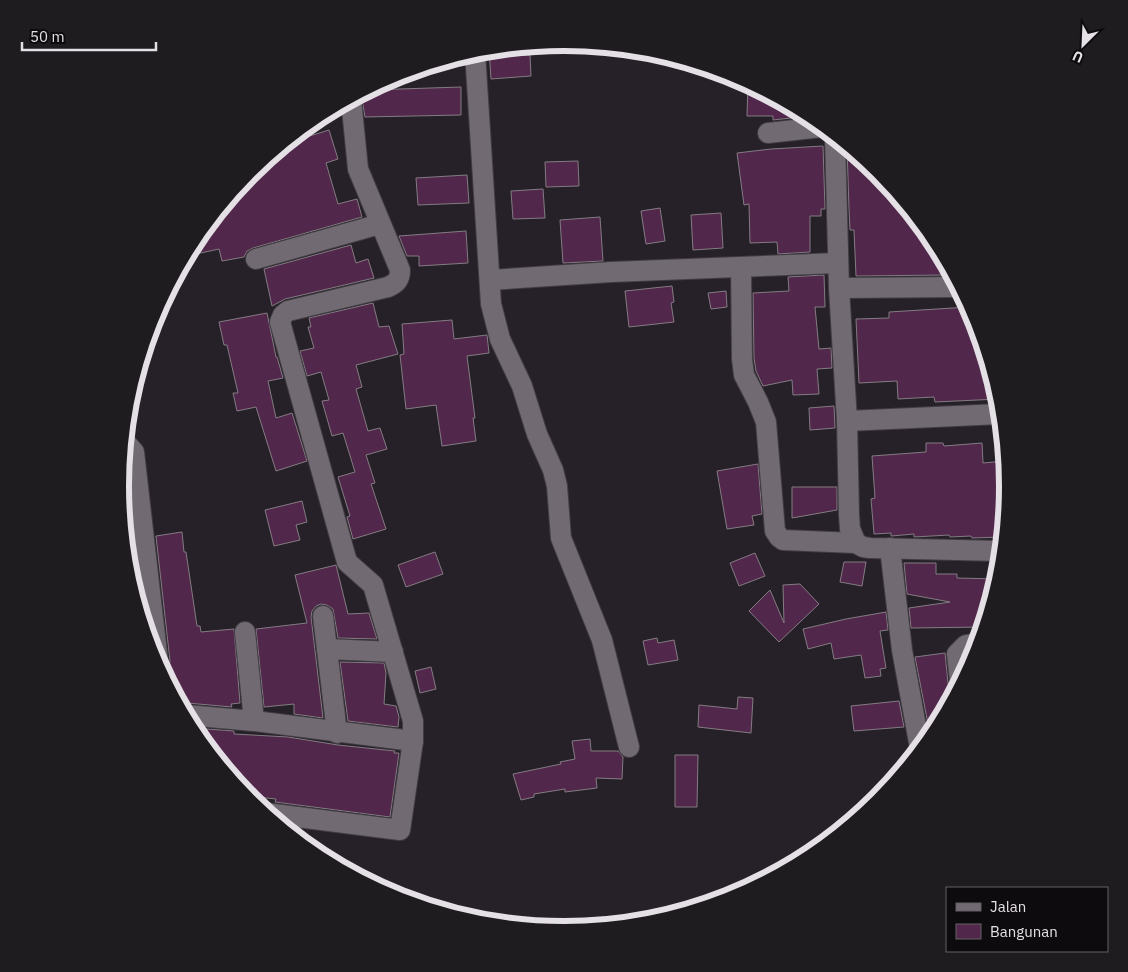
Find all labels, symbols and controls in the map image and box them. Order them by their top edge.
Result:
scale bar [22,20,156,52]
north arrow [1058,20,1108,70]
text: 50 m [30,27,65,46]
text: U [1070,47,1086,67]
legend [946,887,1108,952]
text: Jalan [990,897,1026,916]
text: Bangunan [990,922,1058,941]

